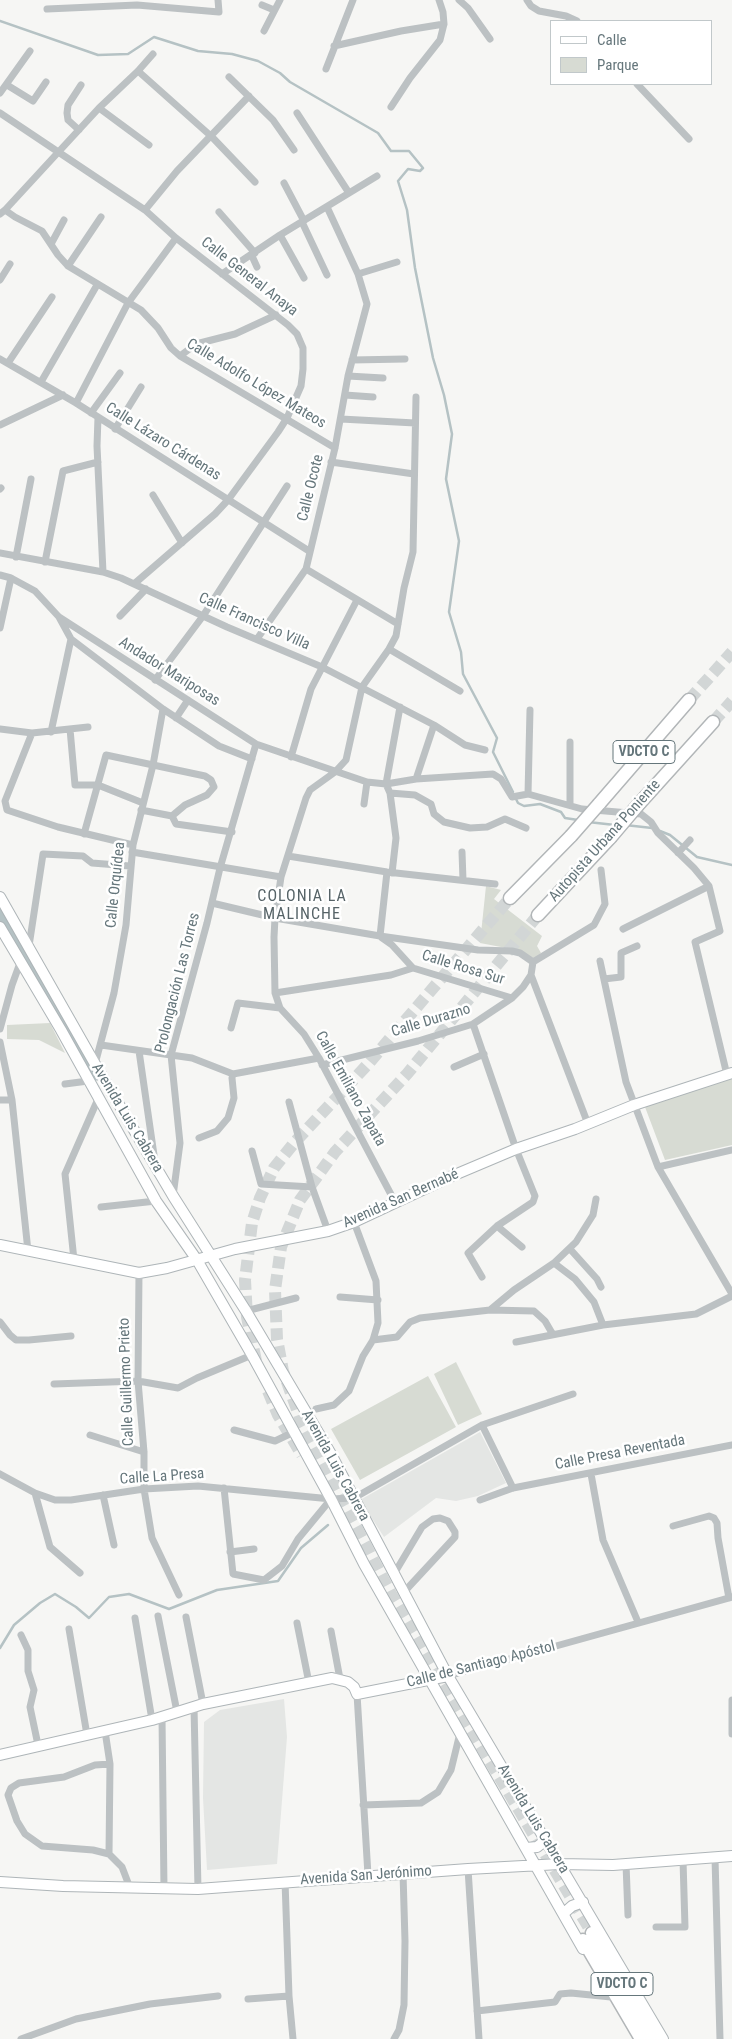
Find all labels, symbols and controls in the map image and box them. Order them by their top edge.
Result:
legend [550,20,712,85]
text: Calle [597,31,627,49]
text: Parque [597,56,639,74]
street label: Calle General Anaya [197,234,301,320]
street label: Calle Adolfo López Mateos [183,335,329,433]
street label: Calle Lázaro Cárdenas [102,399,224,485]
street label: Calle Ocote [294,453,328,523]
street label: Calle Francisco Villa [196,589,312,655]
street label: Andador Mariposas [115,634,223,710]
road number: VDCTO C [613,740,675,764]
street label: Autopista Urbana Poniente [545,776,665,906]
street label: Calle Orquídea [103,841,129,929]
district label: COLONIA LA MALINCHE [256,887,348,925]
street label: Prolongación Las Torres [152,911,204,1055]
street label: Calle Rosa Sur [419,947,507,989]
street label: Calle Durazno [389,1000,473,1042]
street label: Calle Emiliano Zapata [311,1028,389,1150]
street label: Avenida Luis Cabrera [87,1060,167,1176]
street label: Avenida San Bernabé [340,1165,462,1233]
street label: Calle Guillermo Prieto [116,1317,138,1447]
street label: Avenida Luis Cabrera [297,1407,373,1525]
street label: Calle Presa Reventada [553,1432,687,1474]
street label: Calle La Presa [119,1465,205,1489]
street label: Calle de Santiago Apóstol [405,1638,557,1692]
street label: Avenida Luis Cabrera [493,1761,573,1877]
street label: Avenida San Jerónimo [300,1862,432,1890]
road number: VDCTO C [591,1972,653,1996]

